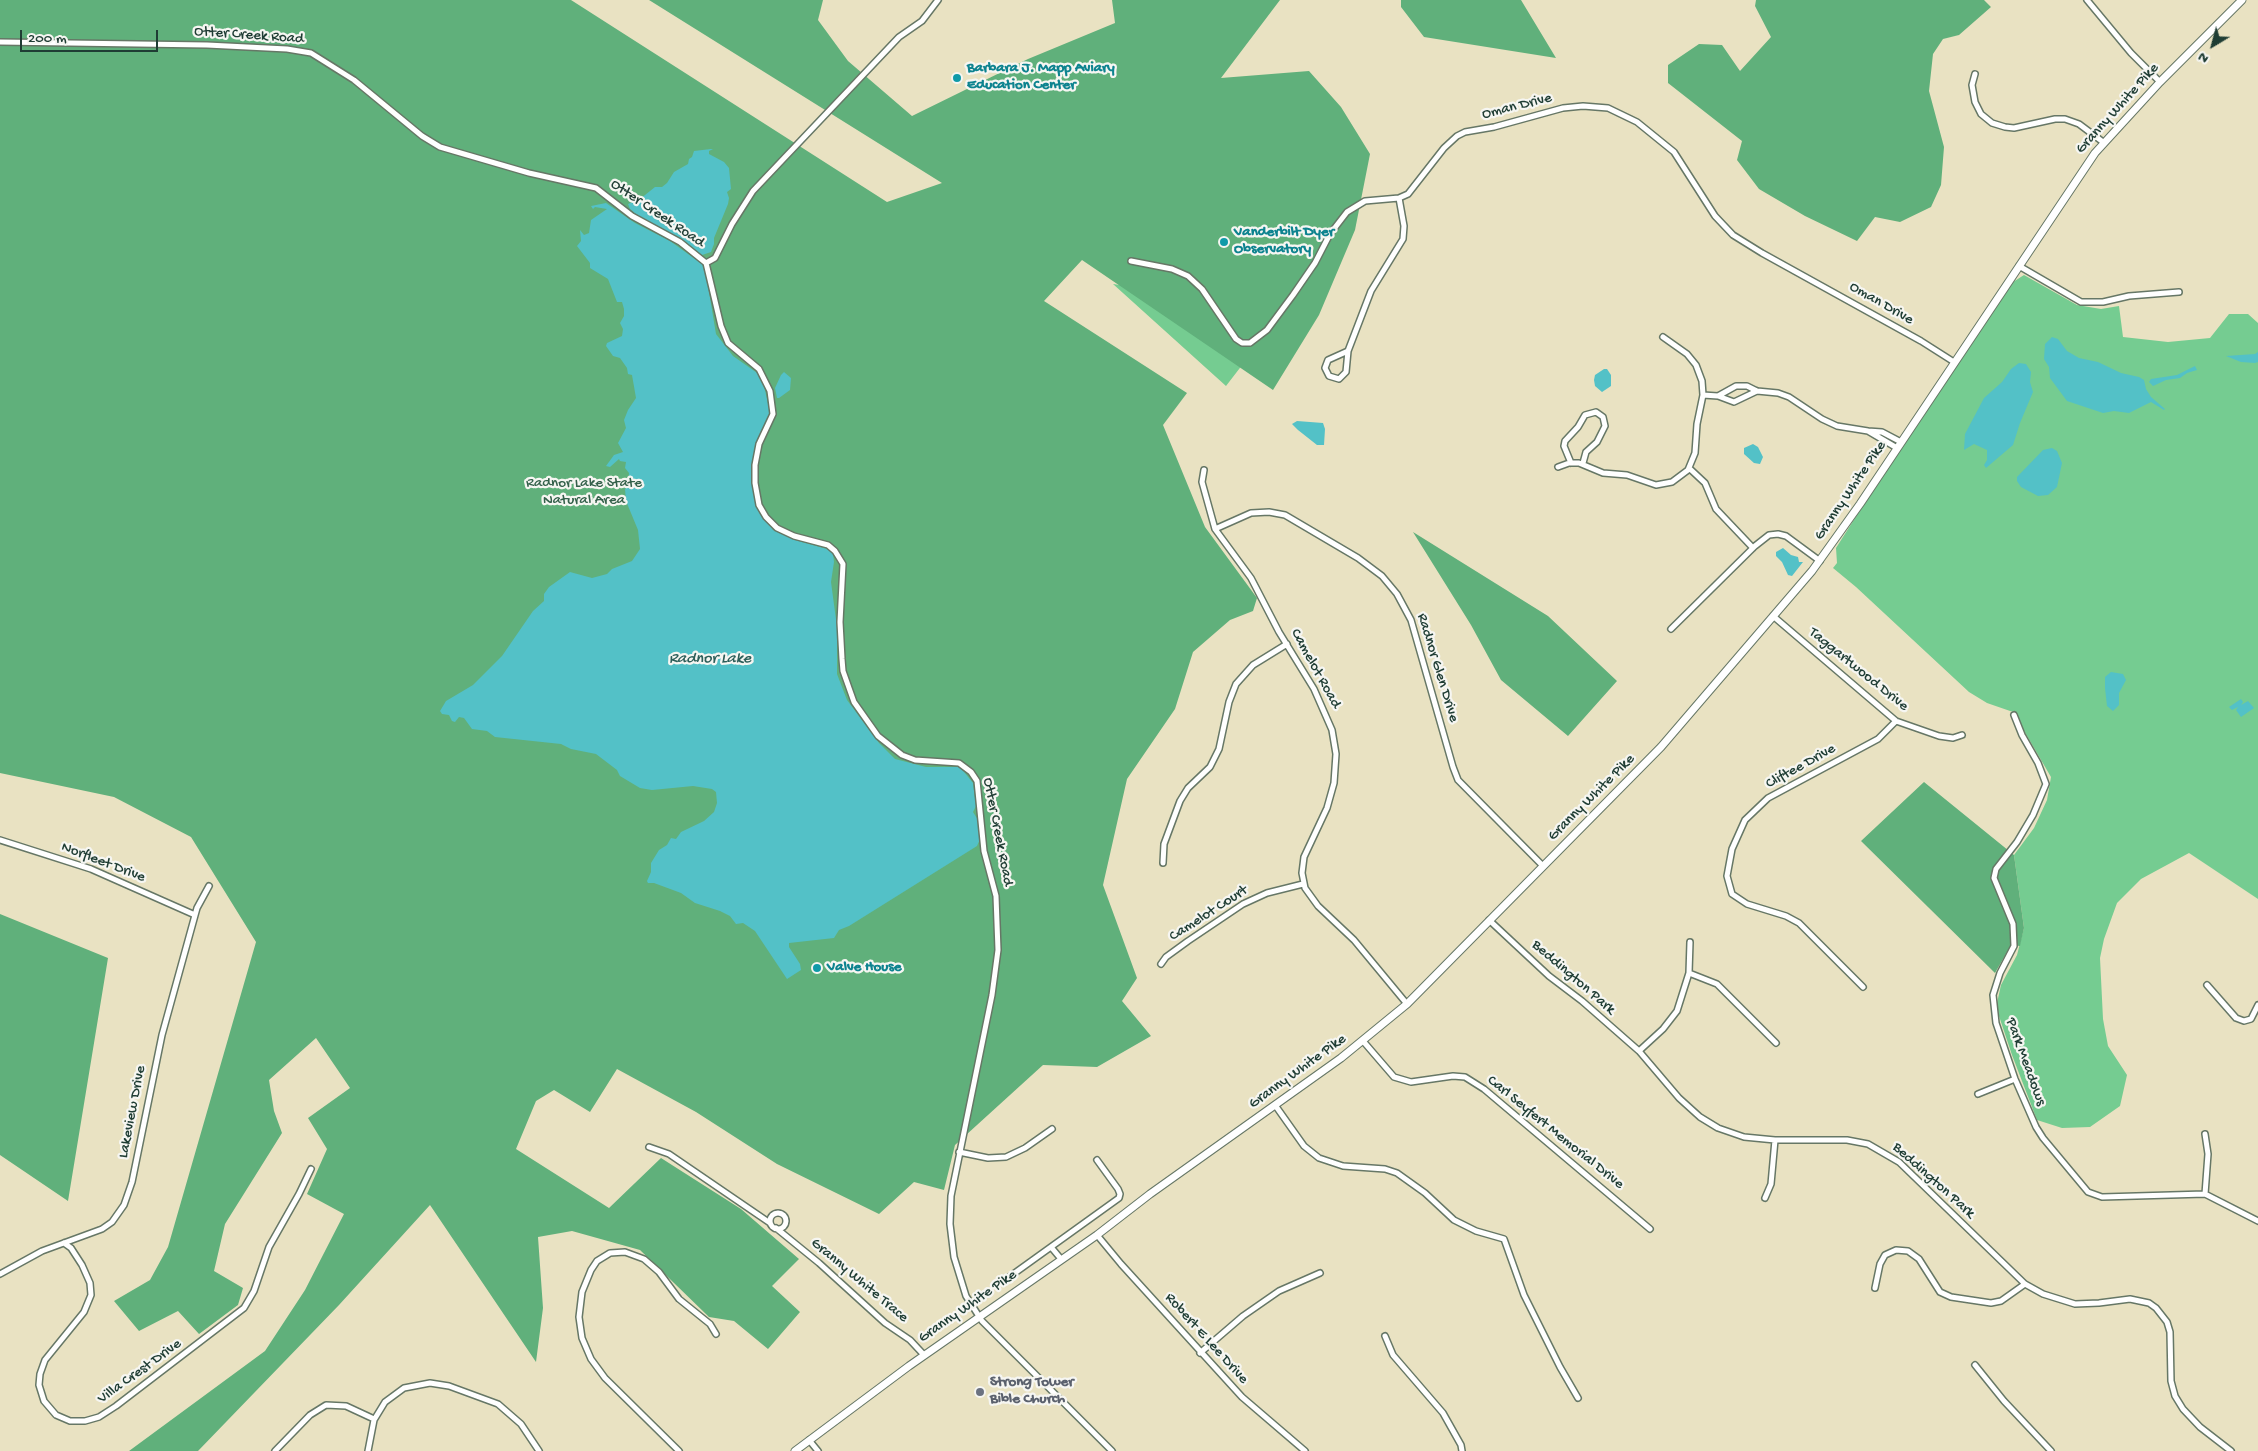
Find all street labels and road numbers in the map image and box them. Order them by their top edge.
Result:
street label: Otter Creek Road [194,23,304,49]
street label: Granny White Pike [2073,60,2163,158]
street label: Oman Drive [1480,90,1554,124]
street label: Otter Creek Road [606,176,708,252]
street label: Oman Drive [1846,278,1916,330]
street label: Granny White Pike [1811,438,1891,544]
street label: Radnor Glen Drive [1412,612,1462,724]
street label: Taggartwood Drive [1804,624,1912,716]
street label: Camelot Road [1286,626,1344,712]
street label: Cliftee Drive [1763,740,1839,794]
street label: Granny White Pike [1545,751,1639,845]
street label: Otter Creek Road [978,776,1016,888]
street label: Norfleet Drive [58,839,148,887]
street label: Camelot Court [1166,882,1252,946]
street label: Beddington Park [1527,937,1619,1019]
street label: Park Meadows [2001,1016,2049,1108]
street label: Granny White Pike [1246,1031,1350,1113]
street label: Lakeview Drive [115,1064,151,1160]
street label: Carl Seyfert Memorial Drive [1483,1072,1627,1194]
street label: Beddington Park [1888,1139,1978,1223]
street label: Granny White Trace [806,1235,912,1327]
street label: Granny White Pike [915,1266,1021,1348]
street label: Robert E Lee Drive [1160,1290,1252,1388]
street label: Villa Crest Drive [95,1336,185,1408]

